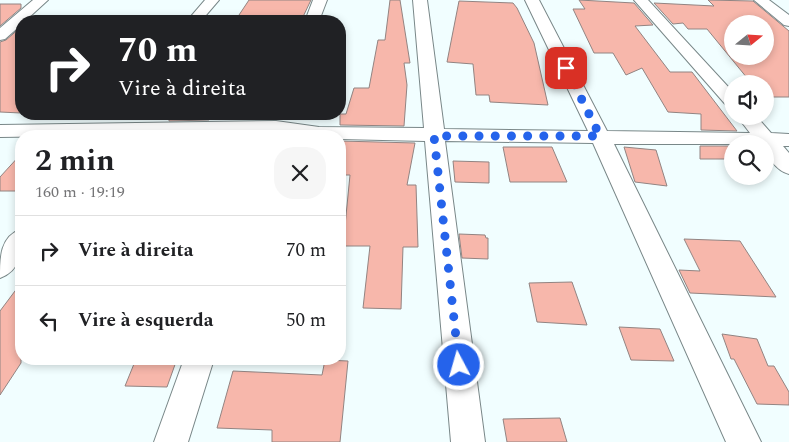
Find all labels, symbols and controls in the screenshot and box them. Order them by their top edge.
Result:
north arrow [724,15,774,65]
map controls [724,15,774,185]
text: 70 m [118,24,198,77]
icon: right [35,35,100,100]
pin [545,47,587,89]
icon: arrive [552,54,580,82]
text: Vire à direita [118,72,246,105]
button: sound [724,75,774,125]
button: search [724,135,774,185]
text: 2 min [35,138,115,184]
button: close [274,147,326,199]
text: 160 m · 19:19 [35,180,125,204]
text: Vire à direita [78,236,194,265]
text: 70 m [286,236,326,265]
icon: right [35,237,63,265]
text: Vire à esquerda [78,306,214,335]
text: 50 m [286,306,326,335]
icon: left [35,307,63,335]
position arrow [432,338,484,390]

